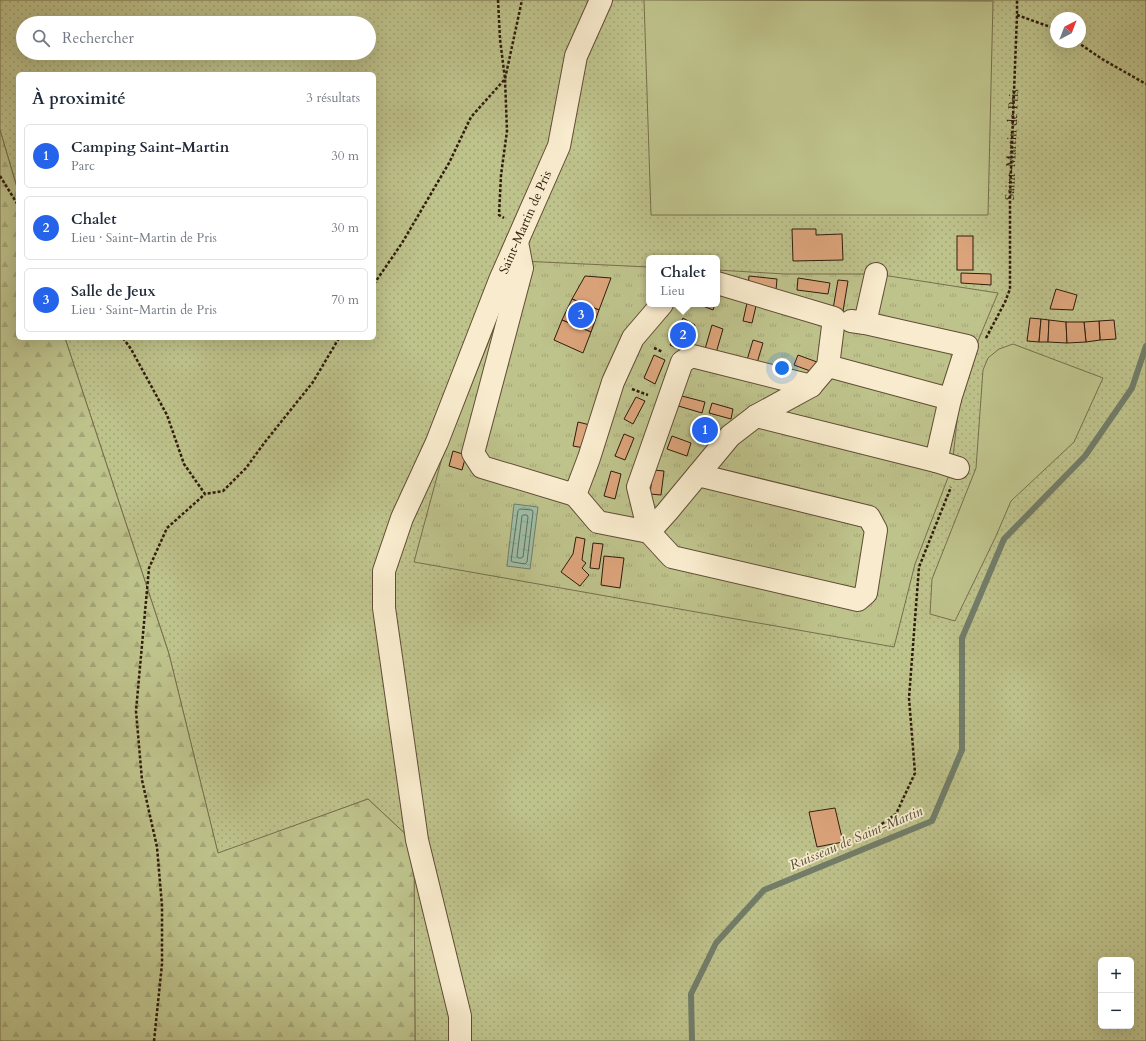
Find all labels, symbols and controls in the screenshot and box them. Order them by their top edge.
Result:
north arrow [1050,12,1086,48]
search box [16,16,376,60]
icon: search [30,27,52,49]
text: Rechercher [62,28,134,48]
text: À proximité [32,87,126,110]
text: 3 résultats [306,89,360,107]
street label: Saint-Martin de Pris [1001,89,1023,200]
text: Camping Saint-Martin [71,137,229,157]
text: 1 [43,147,49,165]
text: 30 m [331,147,359,165]
text: Parc [71,157,95,175]
street label: Saint-Martin de Pris [495,168,556,277]
text: Chalet [71,209,117,229]
text: 2 [43,219,49,237]
text: 30 m [331,219,359,237]
text: Lieu · Saint-Martin de Pris [71,229,217,247]
popup [646,255,720,307]
text: Chalet [660,262,706,282]
text: Salle de Jeux [71,281,156,301]
text: Lieu [660,282,685,300]
text: 3 [43,291,49,309]
text: 70 m [331,291,359,309]
pin: 3 [568,300,594,330]
text: Lieu · Saint-Martin de Pris [71,301,217,319]
pin: 2 [670,320,696,350]
your location [772,358,792,378]
pin: 1 [692,415,718,445]
water label: Ruisseau de Saint-Martin [787,801,926,875]
map controls [1098,957,1134,1029]
button: + [1098,957,1134,993]
button: − [1098,993,1134,1029]

